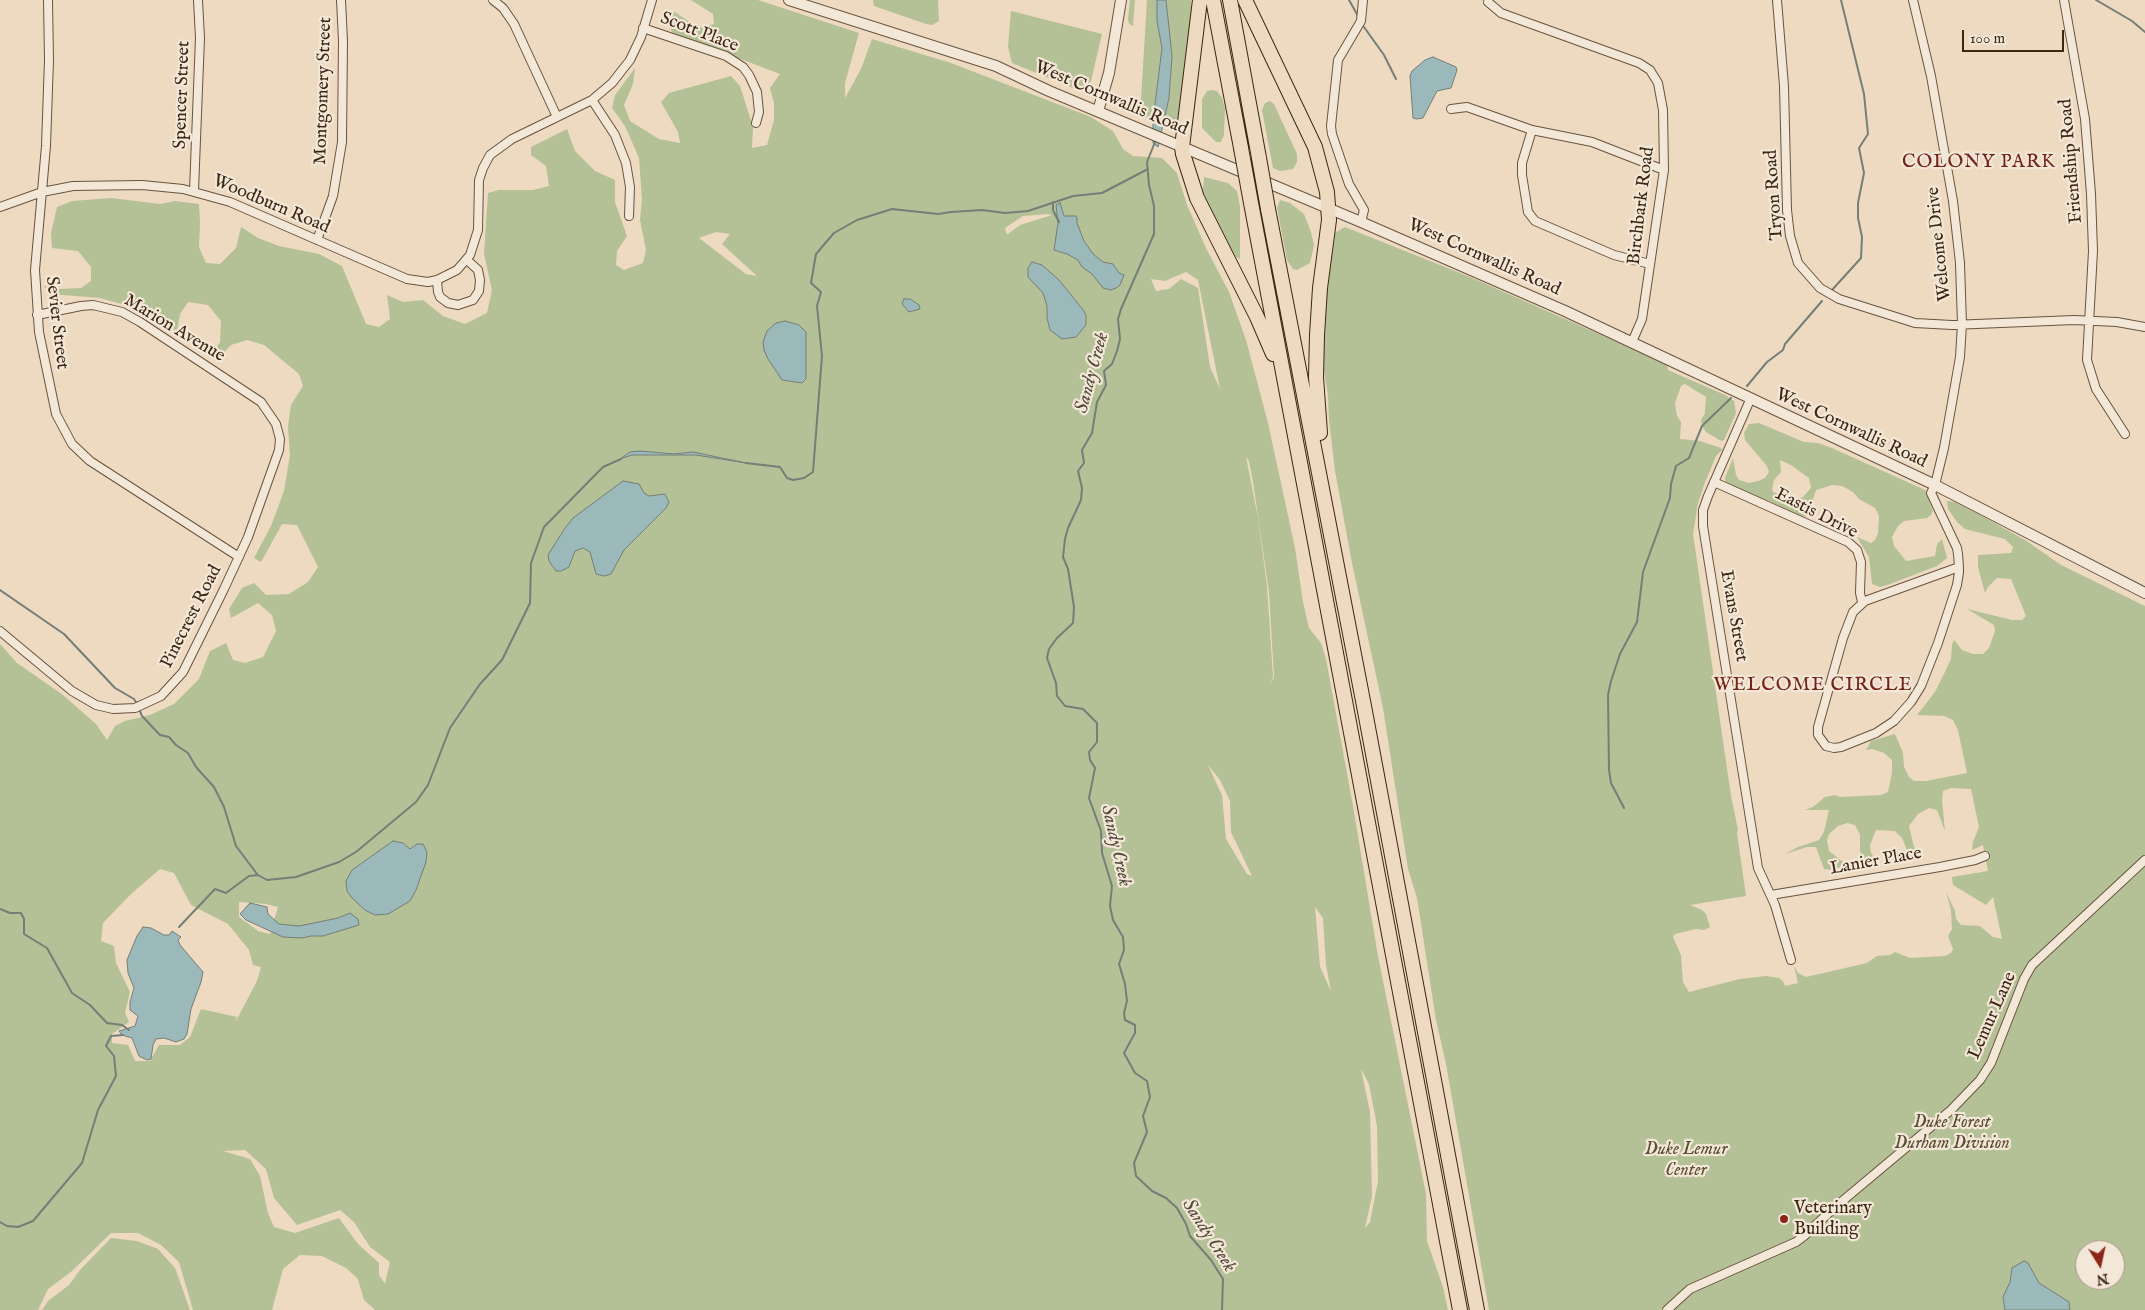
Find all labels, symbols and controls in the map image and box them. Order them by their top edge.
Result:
street label: Scott Place [657,8,741,58]
street label: Montgomery Street [311,17,337,165]
scale bar [1965,20,2068,52]
text: 100 m [1970,29,2005,48]
street label: Spencer Street [170,41,196,149]
street label: West Cornwallis Road [1031,57,1191,141]
street label: Friendship Road [2056,98,2088,224]
street label: Birchbark Road [1624,146,1660,266]
street label: Tryon Road [1761,149,1789,241]
district label: COLONY PARK [1901,152,2057,174]
street label: Woodburn Road [209,171,333,239]
street label: Welcome Drive [1923,186,1957,302]
street label: West Cornwallis Road [1404,215,1564,301]
street label: Sevier Street [40,275,72,371]
street label: Marion Avenue [119,290,229,368]
water label: Sandy Creek [1071,330,1115,416]
street label: West Cornwallis Road [1772,384,1930,474]
street label: Eastis Drive [1771,484,1861,544]
street label: Pinecrest Road [157,562,227,672]
street label: Evans Street [1714,569,1752,663]
district label: WELCOME CIRCLE [1712,675,1914,697]
water label: Sandy Creek [1095,803,1135,889]
street label: Lanier Place [1828,843,1924,881]
street label: Lemur Lane [1964,969,2022,1063]
park label: Duke Forest Durham Division [1894,1112,2010,1154]
park label: Duke Lemur Center [1645,1139,1727,1182]
water label: Sandy Creek [1176,1195,1240,1277]
place label: Veterinary Building [1794,1198,1872,1240]
marker: Veterinary Building [1778,1213,1790,1225]
north arrow [2075,1240,2125,1290]
text: N [2095,1269,2110,1289]

